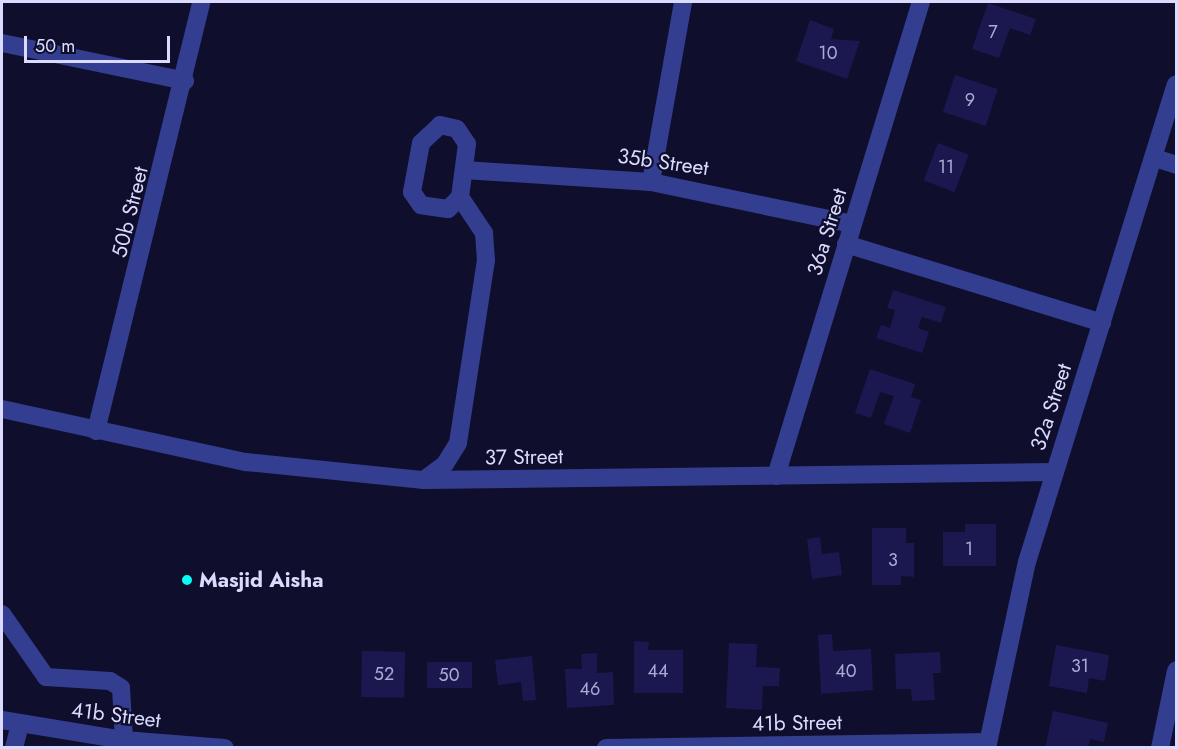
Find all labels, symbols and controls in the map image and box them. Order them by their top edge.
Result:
house number: 7 [988,21,998,43]
scale bar [27,24,172,62]
text: 50 m [35,33,75,59]
house number: 10 [819,42,837,64]
house number: 9 [965,89,975,111]
street label: 35b Street [616,143,710,181]
house number: 11 [938,156,954,178]
street label: 50b Street [107,164,153,260]
street label: 36a Street [802,185,852,279]
street label: 32a Street [1025,360,1077,454]
street label: 37 Street [484,444,564,470]
house number: 1 [965,538,973,560]
house number: 3 [888,549,898,571]
place label: Masjid Aisha [199,567,323,593]
marker: Masjid Aisha [180,573,194,587]
house number: 31 [1071,655,1089,677]
house number: 44 [648,660,668,682]
house number: 40 [835,660,857,682]
house number: 52 [374,663,394,685]
house number: 50 [439,664,459,686]
house number: 46 [580,678,600,700]
street label: 41b Street [70,697,162,733]
street label: 41b Street [752,710,842,736]

